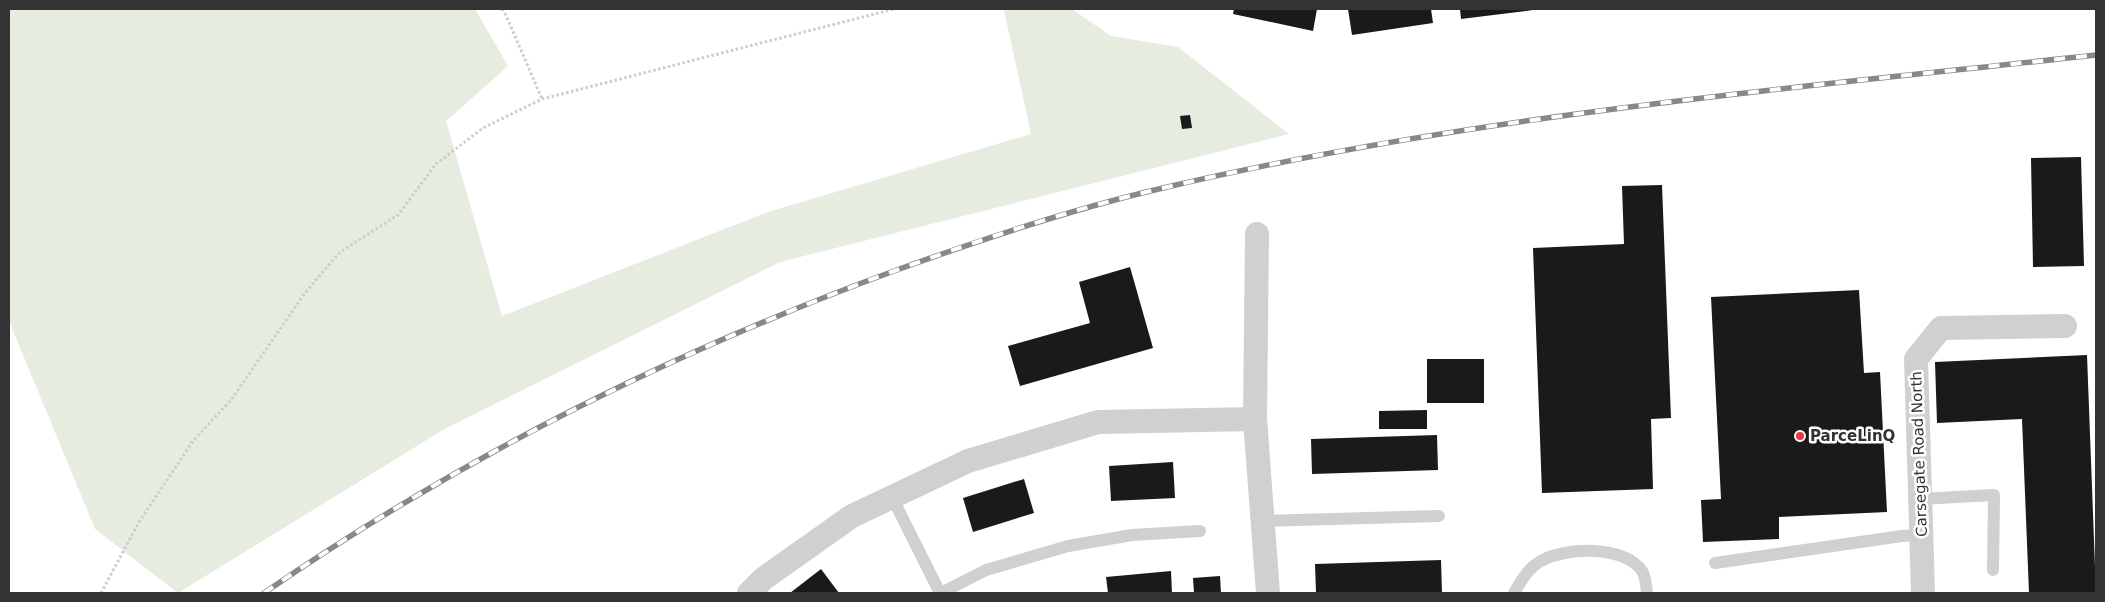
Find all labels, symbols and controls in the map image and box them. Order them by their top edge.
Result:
street label: Carsegate Road North [1907,371,1931,537]
place label: ParceLinQ [1810,427,1895,445]
marker: ParceLinQ [1794,430,1806,442]

